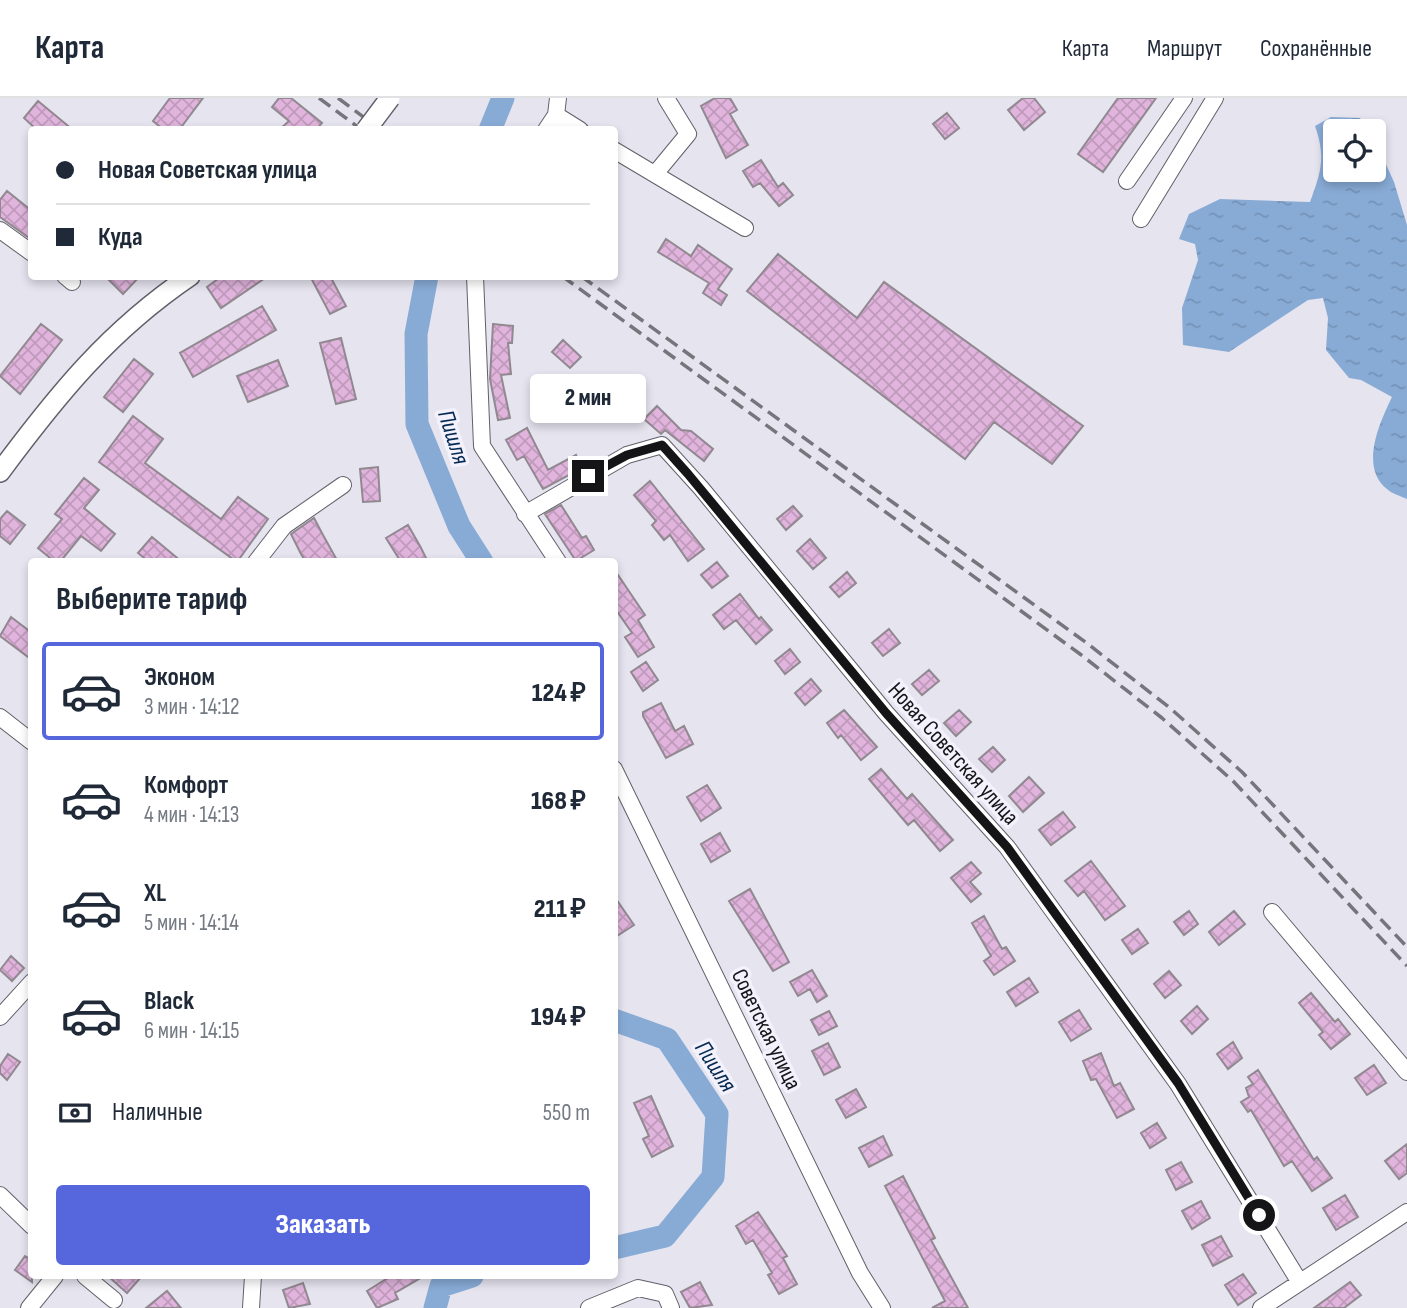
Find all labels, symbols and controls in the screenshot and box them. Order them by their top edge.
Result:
text: Карта [35,28,104,68]
text: Карта [1062,34,1109,63]
text: Маршрут [1147,34,1222,63]
text: Сохранённые [1260,34,1372,63]
map controls [1323,119,1386,182]
button: locate [1323,119,1386,182]
text: Новая Советская улица [98,155,317,186]
text: Куда [98,222,143,253]
callout: 2 мин [530,374,646,424]
text: 2 мин [565,384,611,412]
water label: Пишля [431,406,476,469]
route end [572,460,604,492]
text: Выберите тариф [56,580,247,619]
icon: car [60,660,123,723]
text: Эконом [144,662,215,693]
street label: Новая Советская улица [882,677,1025,831]
text: 124 ₽ [532,678,586,709]
text: 3 мин · 14:12 [144,693,239,721]
icon: car [60,768,123,831]
text: Комфорт [144,770,228,801]
text: 168 ₽ [531,786,586,817]
text: 4 мин · 14:13 [144,801,239,829]
icon: car [60,876,123,939]
text: XL [144,878,166,909]
text: 211 ₽ [534,894,586,925]
text: 5 мин · 14:14 [144,909,239,937]
street label: Советская улица [725,964,807,1094]
icon: car [60,984,123,1047]
text: Black [144,986,194,1017]
text: 194 ₽ [531,1002,586,1033]
text: 6 мин · 14:15 [144,1017,239,1045]
water label: Пишля [688,1035,743,1098]
icon: cash [56,1094,94,1132]
text: Наличные [112,1097,203,1128]
text: 550 m [543,1099,590,1127]
button: Заказать [56,1185,590,1265]
route start [1243,1199,1275,1231]

